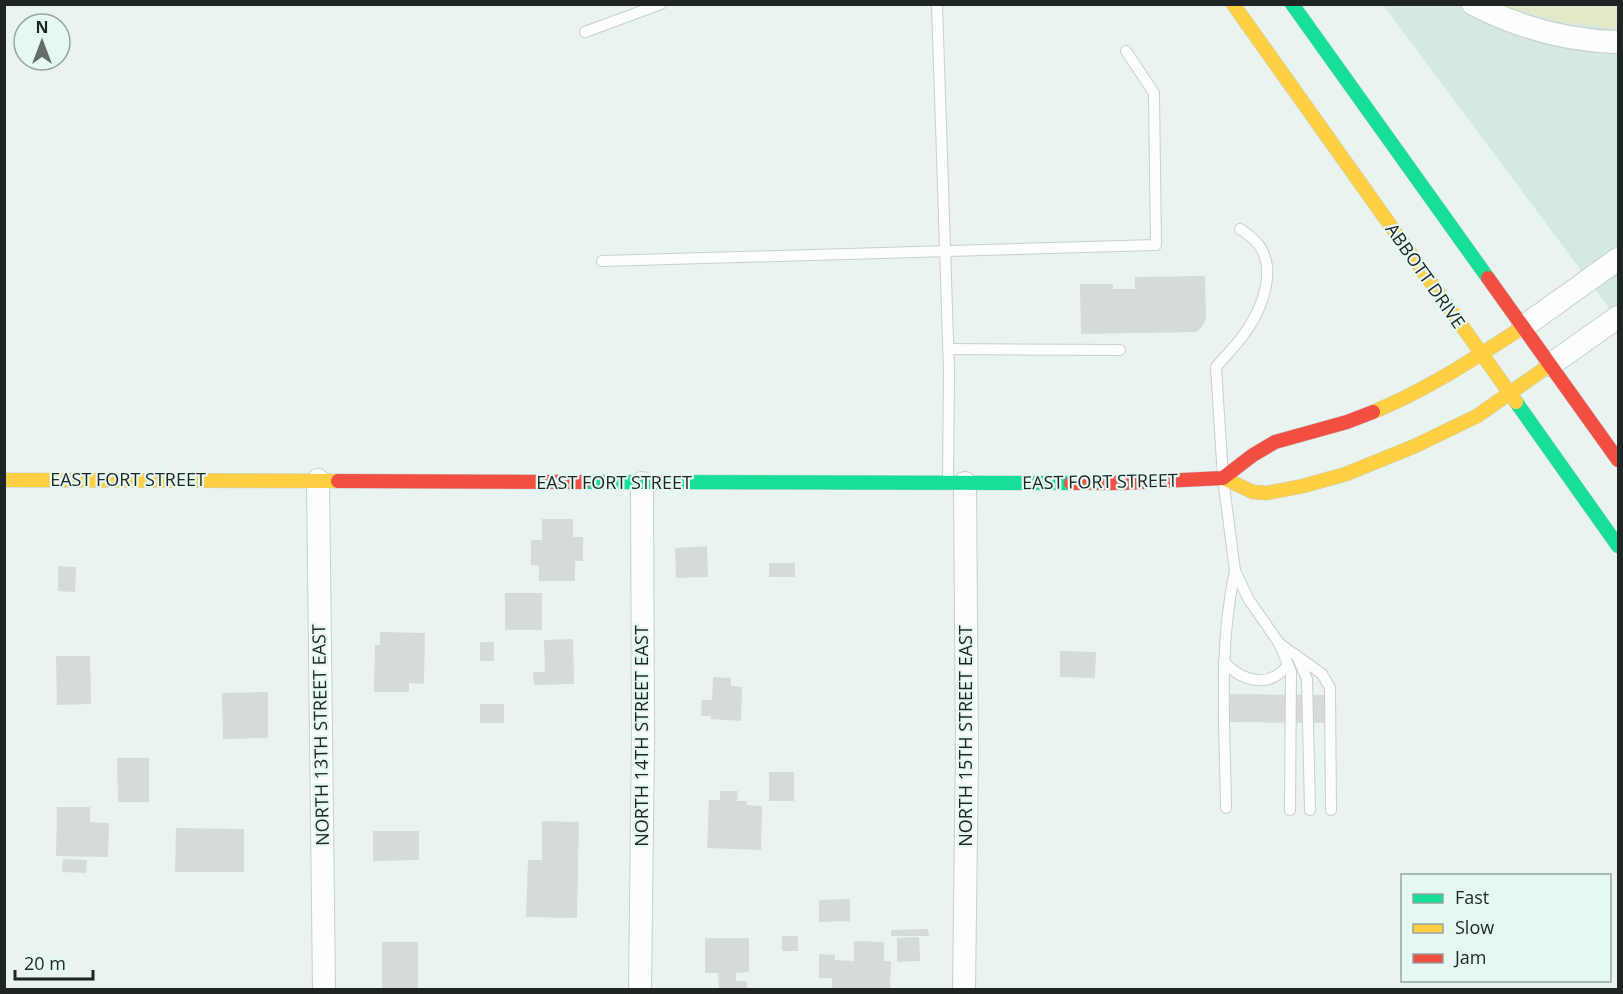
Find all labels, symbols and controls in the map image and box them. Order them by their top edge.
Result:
north arrow [12,12,72,72]
text: N [35,16,49,38]
street label: ABBOTT DRIVE [1381,218,1471,333]
street label: EAST FORT STREET [50,467,206,491]
street label: EAST FORT STREET [1022,468,1178,494]
street label: EAST FORT STREET [536,470,692,494]
street label: NORTH 13TH STREET EAST [306,624,334,846]
street label: NORTH 14TH STREET EAST [629,625,653,847]
street label: NORTH 15TH STREET EAST [953,625,977,847]
legend [1401,874,1611,982]
text: Fast [1455,885,1489,909]
text: Slow [1455,915,1494,939]
scale bar [15,943,93,981]
text: Jam [1453,945,1487,969]
text: 20 m [24,951,66,975]

